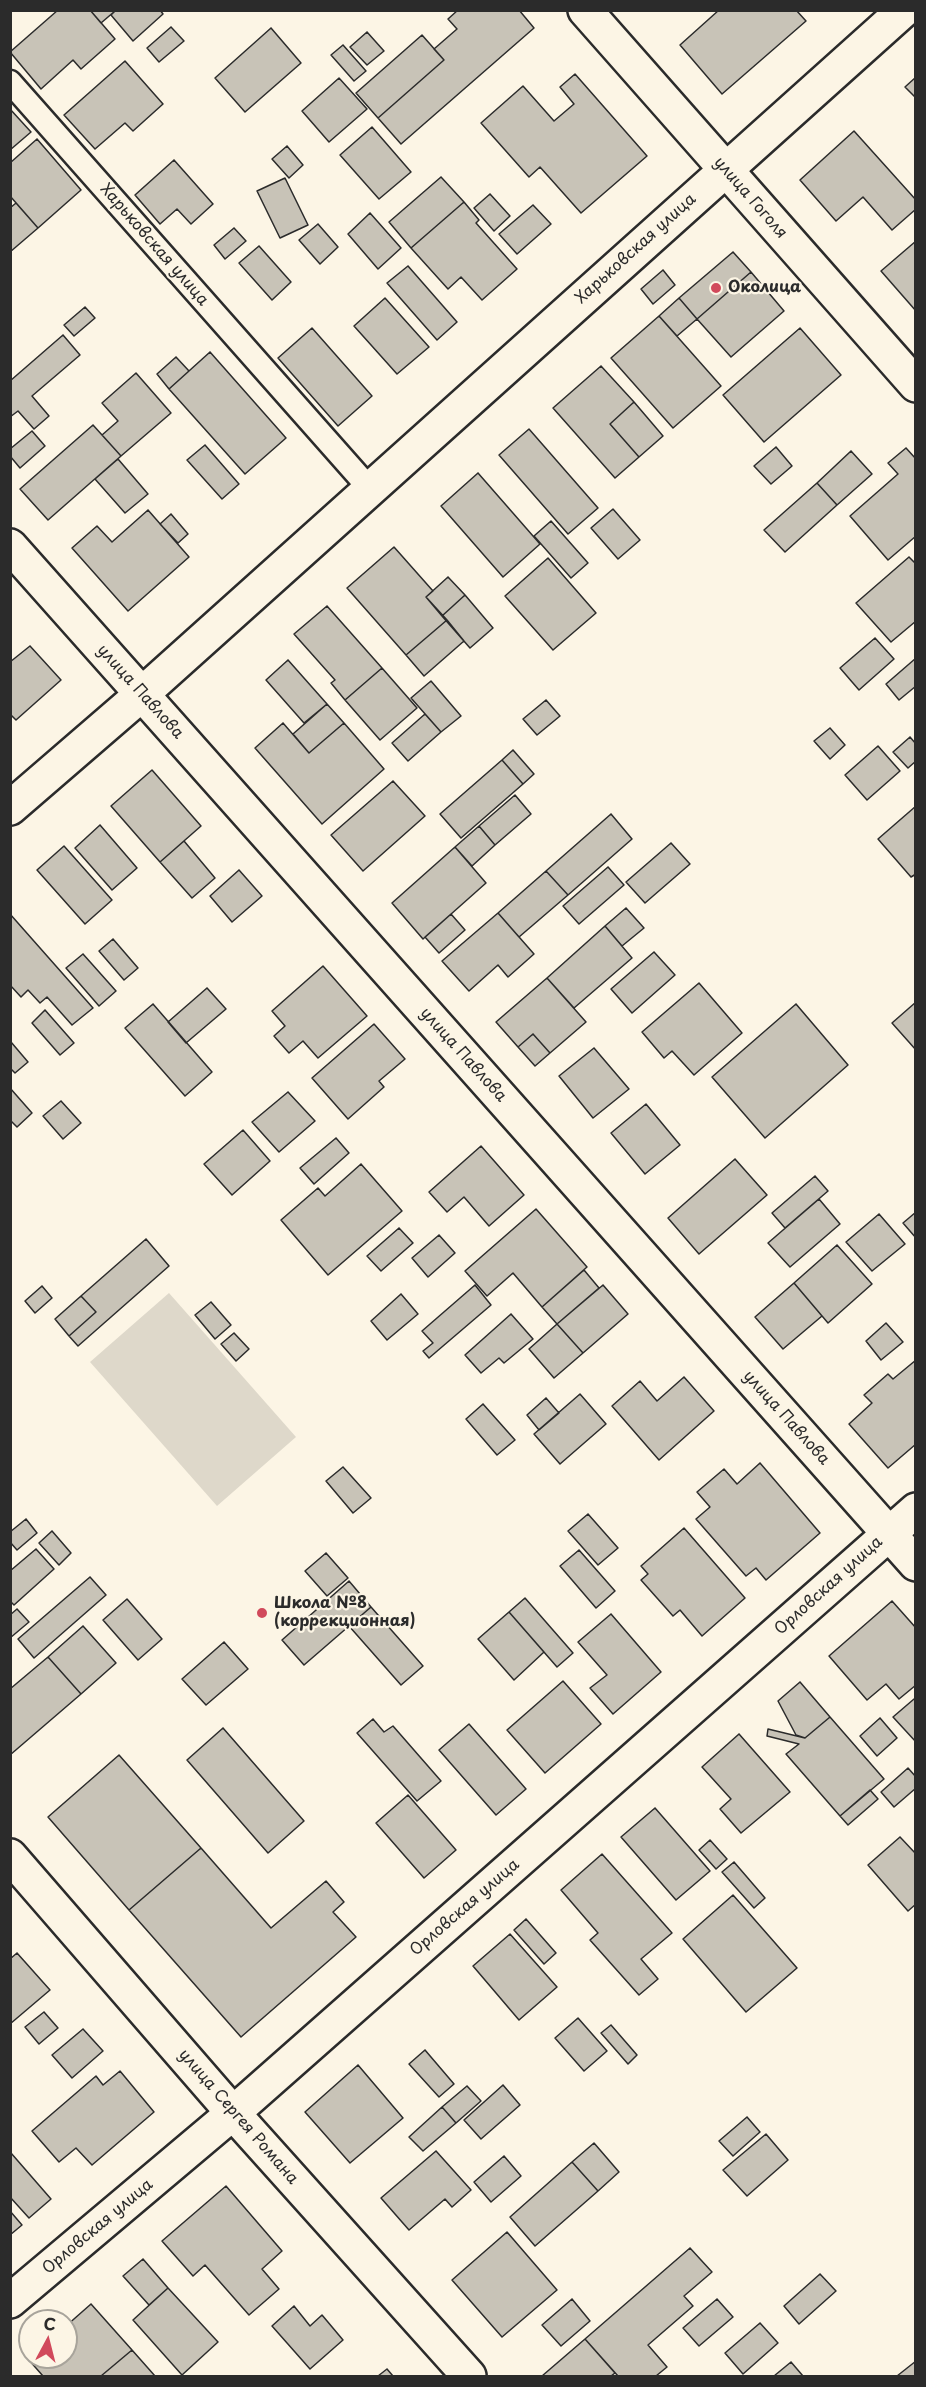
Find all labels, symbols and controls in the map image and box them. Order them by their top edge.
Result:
street label: улица Гоголя [709,153,791,243]
street label: Харьковская улица [96,180,212,310]
street label: Харьковская улица [572,190,700,308]
place label: Околица [728,278,801,298]
marker: Околица [709,281,723,295]
street label: улица Павлова [93,641,187,743]
street label: улица Павлова [416,1004,510,1106]
street label: улица Павлова [739,1367,833,1469]
street label: Орловская улица [771,1533,887,1639]
place label: Школа №8 (коррекционная) [274,1594,416,1632]
marker: Школа №8 (коррекционная) [255,1606,269,1620]
street label: Орловская улица [407,1855,523,1961]
street label: улица Сергея Романа [174,2046,302,2188]
street label: Орловская улица [39,2175,157,2279]
north arrow [18,2309,78,2369]
text: С [43,2310,57,2336]

